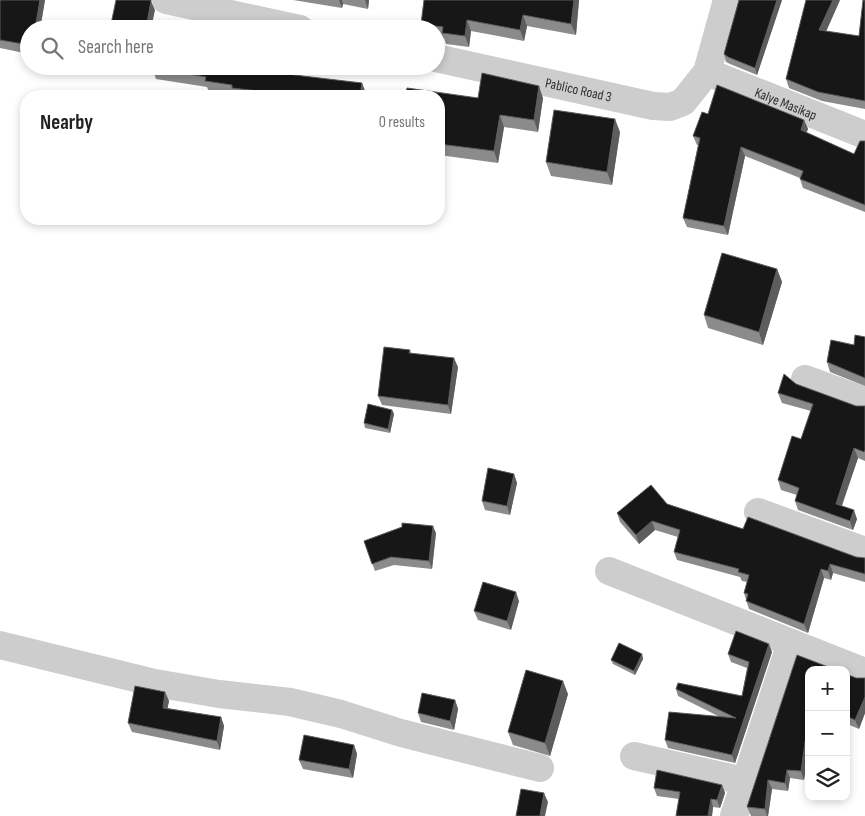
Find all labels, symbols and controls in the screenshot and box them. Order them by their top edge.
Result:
search box [20,20,445,75]
icon: search [38,34,66,62]
text: Search here [78,36,154,59]
street label: Pablico Road 3 [544,74,613,106]
street label: Kalye Masikap [752,84,819,124]
text: Nearby [40,110,93,135]
text: 0 results [379,113,425,132]
map controls [805,666,850,801]
button: + [805,666,850,711]
button: − [805,711,850,756]
button: layers [805,756,850,801]

